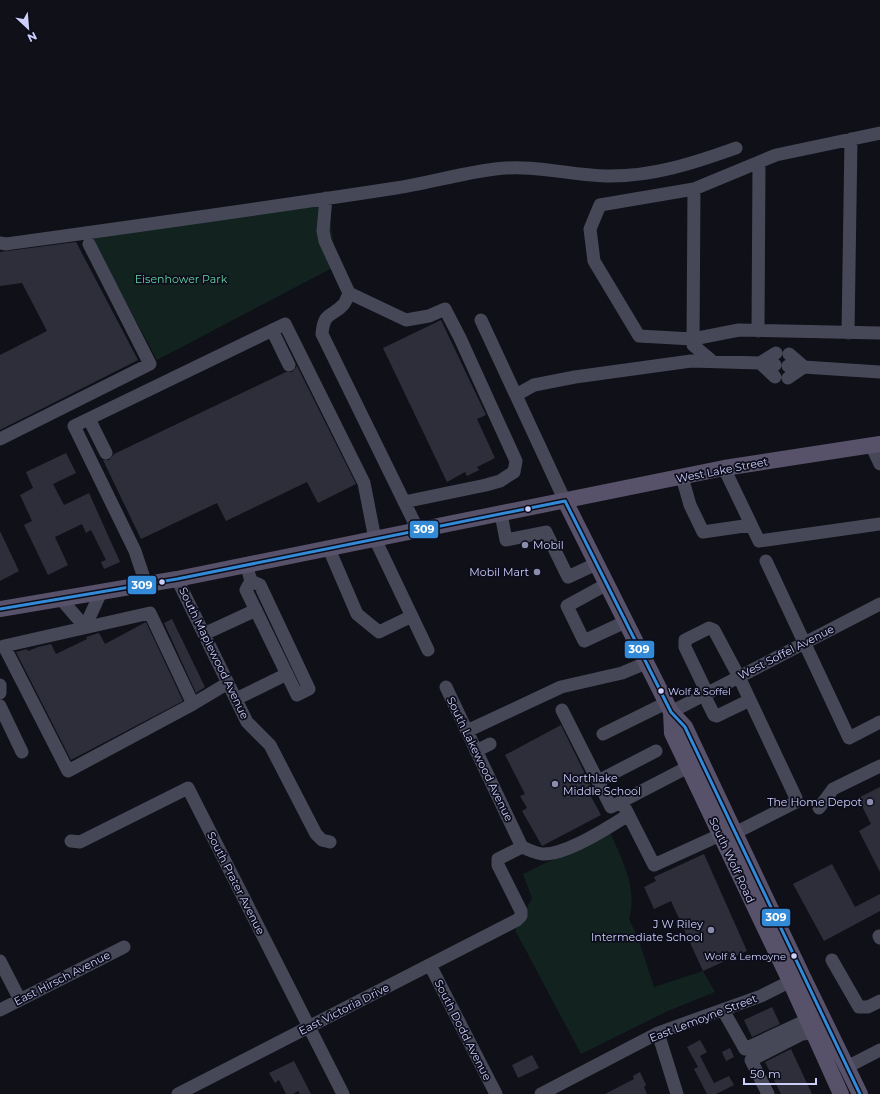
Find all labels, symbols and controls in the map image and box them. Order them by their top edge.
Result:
north arrow [8,8,48,48]
text: N [25,29,39,45]
park label: Eisenhower Park [135,272,228,286]
street label: West Lake Street [675,454,770,486]
unlabelled marker [523,504,533,514]
line badge: 309 [409,520,439,539]
text: 309 [413,522,435,536]
place label: Mobil [533,538,564,552]
marker: Mobil [520,540,530,550]
place label: Mobil Mart [469,565,530,579]
marker: Mobil Mart [532,567,542,577]
line badge: 309 [127,575,157,595]
unlabelled marker [157,577,167,587]
text: 309 [131,578,153,592]
street label: South Maplewood Avenue [176,585,252,722]
street label: West Soffel Avenue [736,622,837,682]
line badge: 309 [624,640,655,659]
text: 309 [628,642,650,656]
place label: Wolf & Soffel [668,685,731,698]
marker: Wolf & Soffel [656,686,666,696]
street label: South Lakewood Avenue [444,694,516,824]
place label: Northlake Middle School [563,771,641,798]
marker: Northlake Middle School [550,779,560,789]
place label: The Home Depot [767,795,863,809]
marker: The Home Depot [865,797,875,807]
street label: South Wolf Road [706,815,758,905]
street label: South Prater Avenue [204,829,268,937]
line badge: 309 [761,908,791,927]
text: 309 [765,910,787,924]
place label: J W Riley Intermediate School [591,917,703,944]
marker: J W Riley Intermediate School [706,925,716,935]
street label: East Hirsch Avenue [12,948,113,1008]
place label: Wolf & Lemoyne [704,950,786,963]
marker: Wolf & Lemoyne [789,951,799,961]
street label: South Dodd Avenue [432,977,495,1083]
street label: East Victoria Drive [296,980,392,1038]
street label: East Lemoyne Street [647,991,759,1045]
scale bar [744,1060,816,1086]
text: 50 m [750,1066,781,1081]

